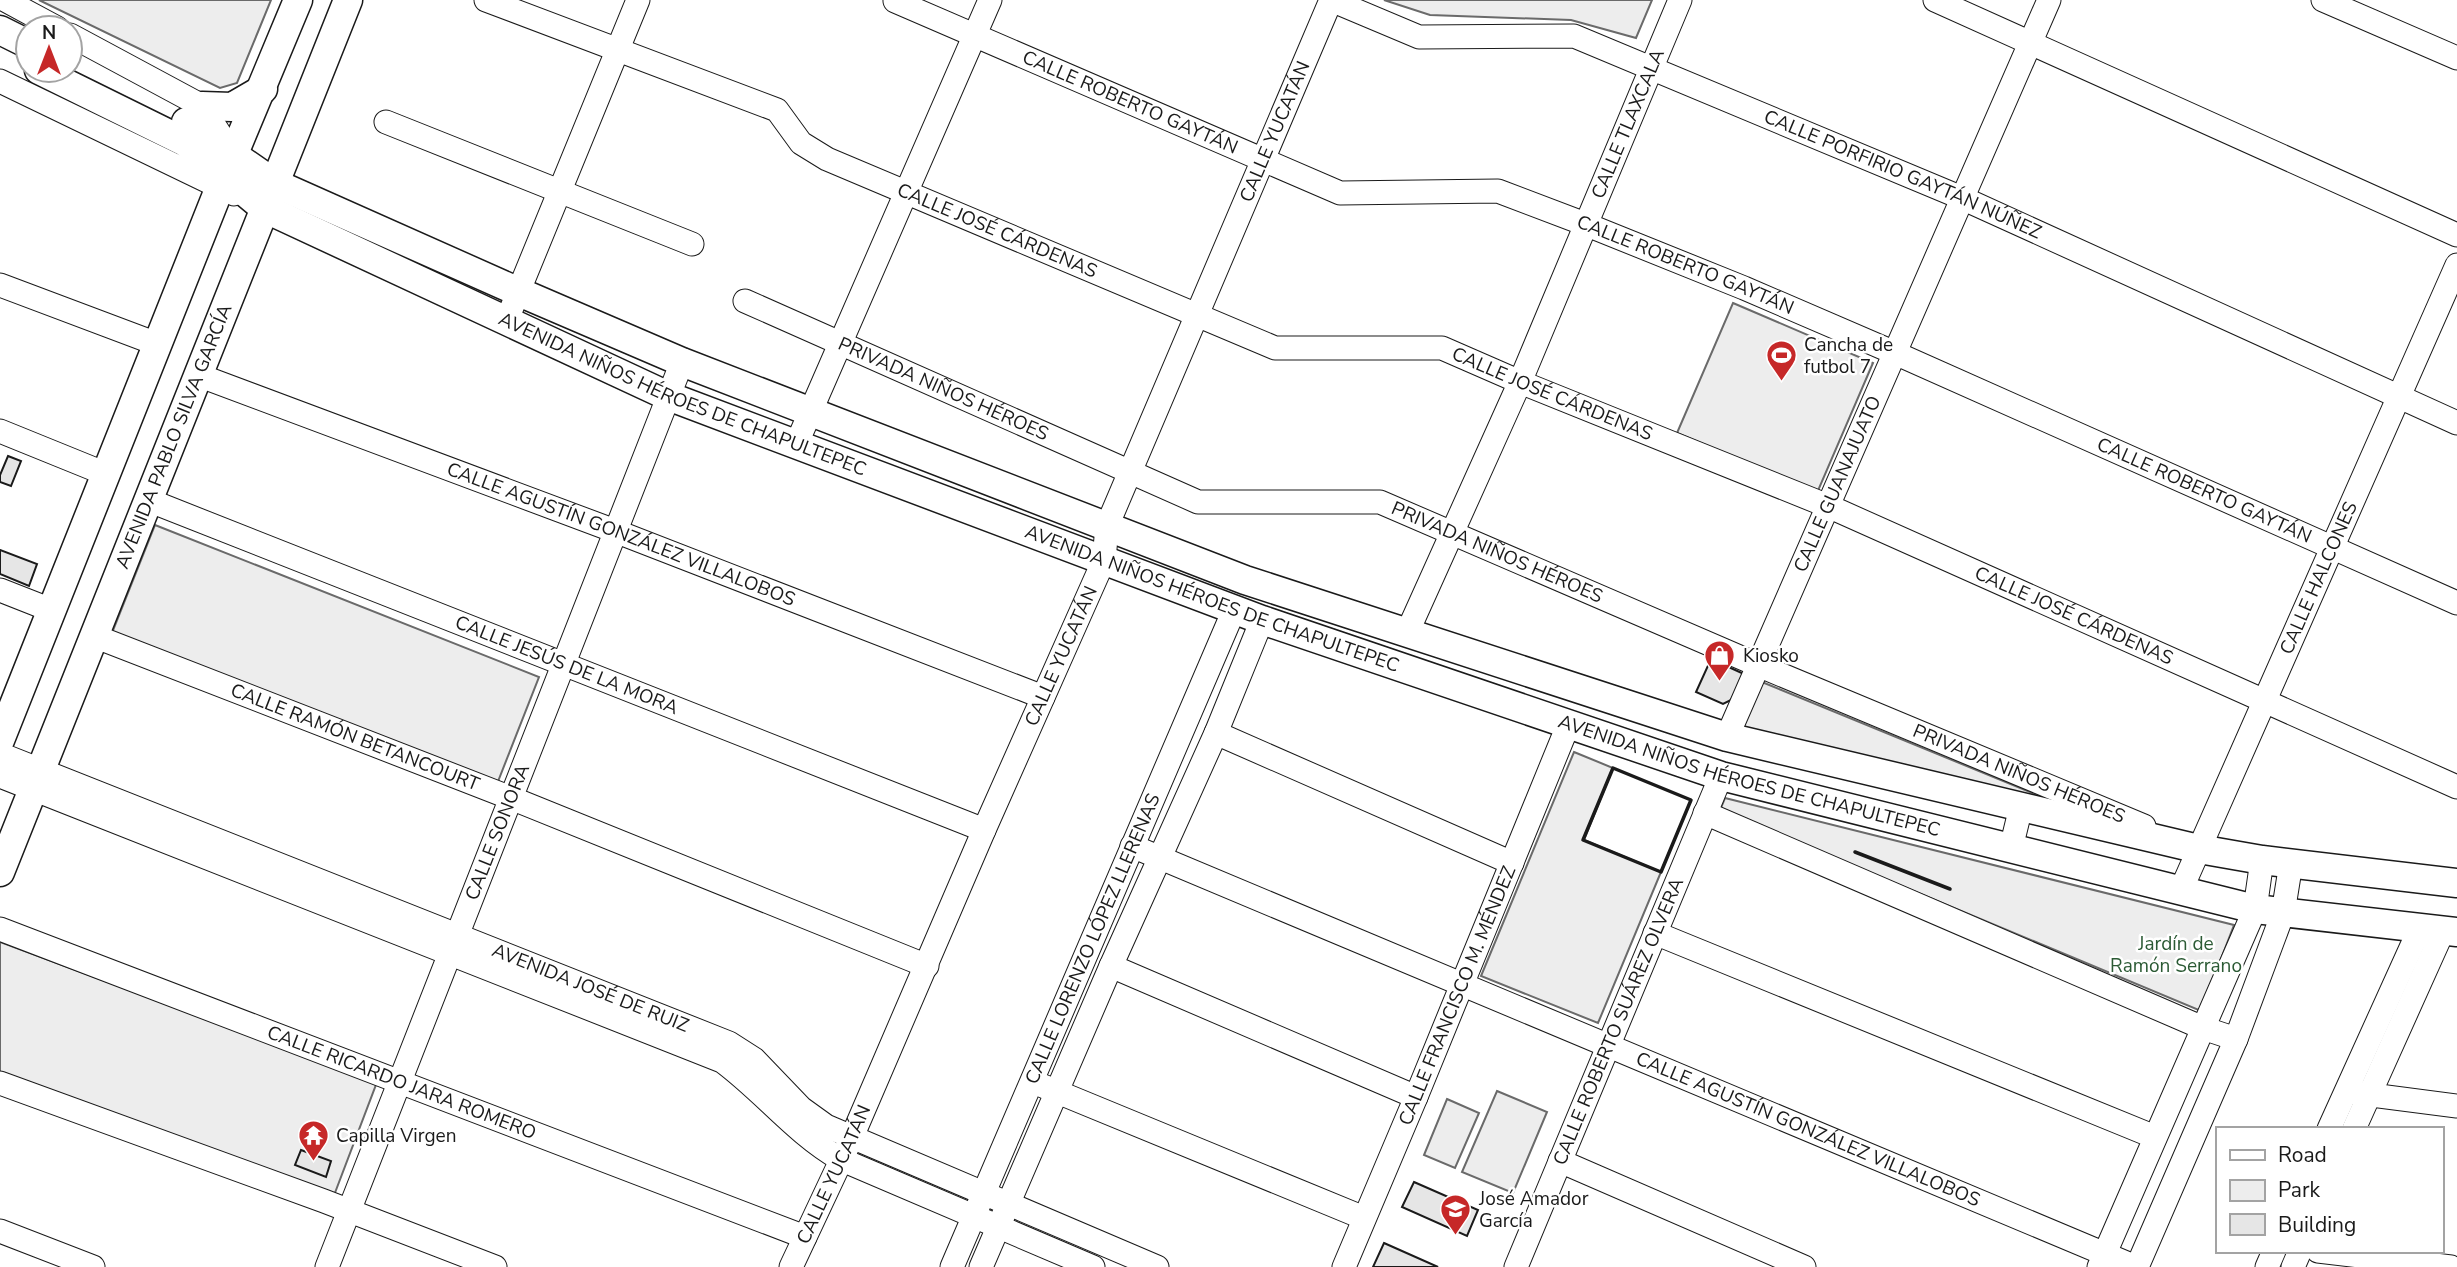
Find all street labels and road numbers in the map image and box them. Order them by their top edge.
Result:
street label: CALLE ROBERTO GAYTÁN [1018,44,1242,160]
street label: CALLE TLAXCALA [1585,45,1671,203]
street label: CALLE YUCATÁN [1233,57,1316,206]
street label: CALLE PORFIRIO GAYTÁN NÚÑEZ [1760,104,2046,245]
street label: CALLE JOSÉ CÁRDENAS [893,177,1101,285]
street label: CALLE ROBERTO GAYTÁN [1573,209,1798,321]
street label: AVENIDA PABLO SILVA GARCÍA [109,300,238,573]
street label: AVENIDA NIÑOS HÉROES DE CHAPULTEPEC [494,306,870,483]
street label: PRIVADA NIÑOS HÉROES [834,331,1053,447]
street label: CALLE JOSÉ CÁRDENAS [1448,341,1656,447]
street label: CALLE GUANAJUATO [1788,392,1887,576]
street label: CALLE ROBERTO GAYTÁN [2093,431,2316,550]
street label: CALLE AGUSTÍN GONZÁLEZ VILLALOBOS [443,456,799,613]
street label: PRIVADA NIÑOS HÉROES [1387,495,1607,609]
street label: CALLE HALCONES [2274,498,2364,659]
street label: AVENIDA NIÑOS HÉROES DE CHAPULTEPEC [1021,519,1403,679]
street label: CALLE JOSÉ CÁRDENAS [1970,560,2177,672]
street label: CALLE YUCATÁN [1019,582,1104,730]
street label: CALLE JESÚS DE LA MORA [451,609,682,721]
street label: CALLE RAMÓN BETANCOURT [227,677,484,798]
street label: AVENIDA NIÑOS HÉROES DE CHAPULTEPEC [1555,709,1943,843]
street label: PRIVADA NIÑOS HÉROES [1909,718,2129,830]
street label: CALLE SONORA [459,760,536,904]
street label: CALLE LORENZO LÓPEZ LLERENAS [1019,790,1167,1088]
street label: CALLE FRANCISCO M. MÉNDEZ [1392,862,1522,1129]
street label: CALLE ROBERTO SUÁREZ OLVERA [1547,874,1690,1169]
street label: AVENIDA JOSÉ DE RUIZ [488,937,693,1039]
street label: CALLE RICARDO JARA ROMERO [263,1019,540,1146]
street label: CALLE AGUSTÍN GONZÁLEZ VILLALOBOS [1632,1046,1984,1213]
street label: CALLE YUCATÁN [791,1101,877,1248]

